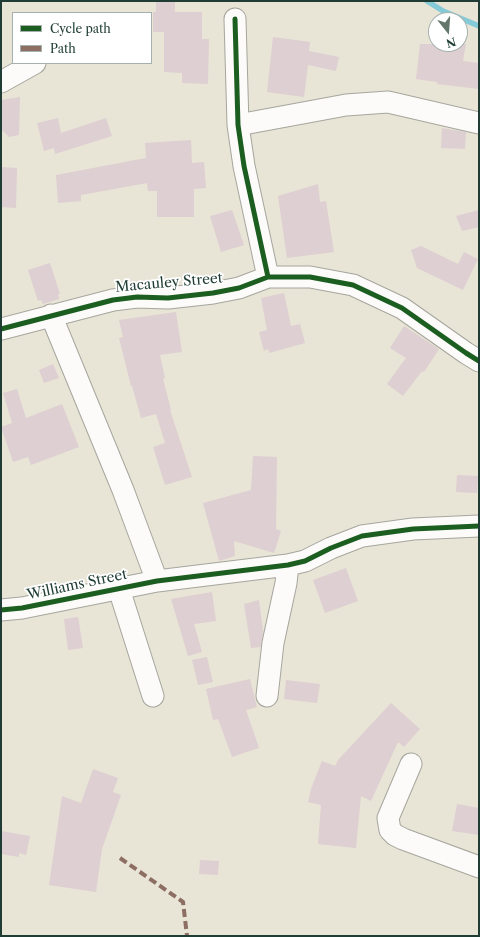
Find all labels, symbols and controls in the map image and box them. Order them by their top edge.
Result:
legend [12,12,152,64]
north arrow [428,12,468,52]
text: Cycle path [50,21,111,36]
text: N [445,34,458,51]
text: Path [50,41,76,56]
street label: Macauley Street [115,270,223,296]
street label: Williams Street [25,566,129,604]

